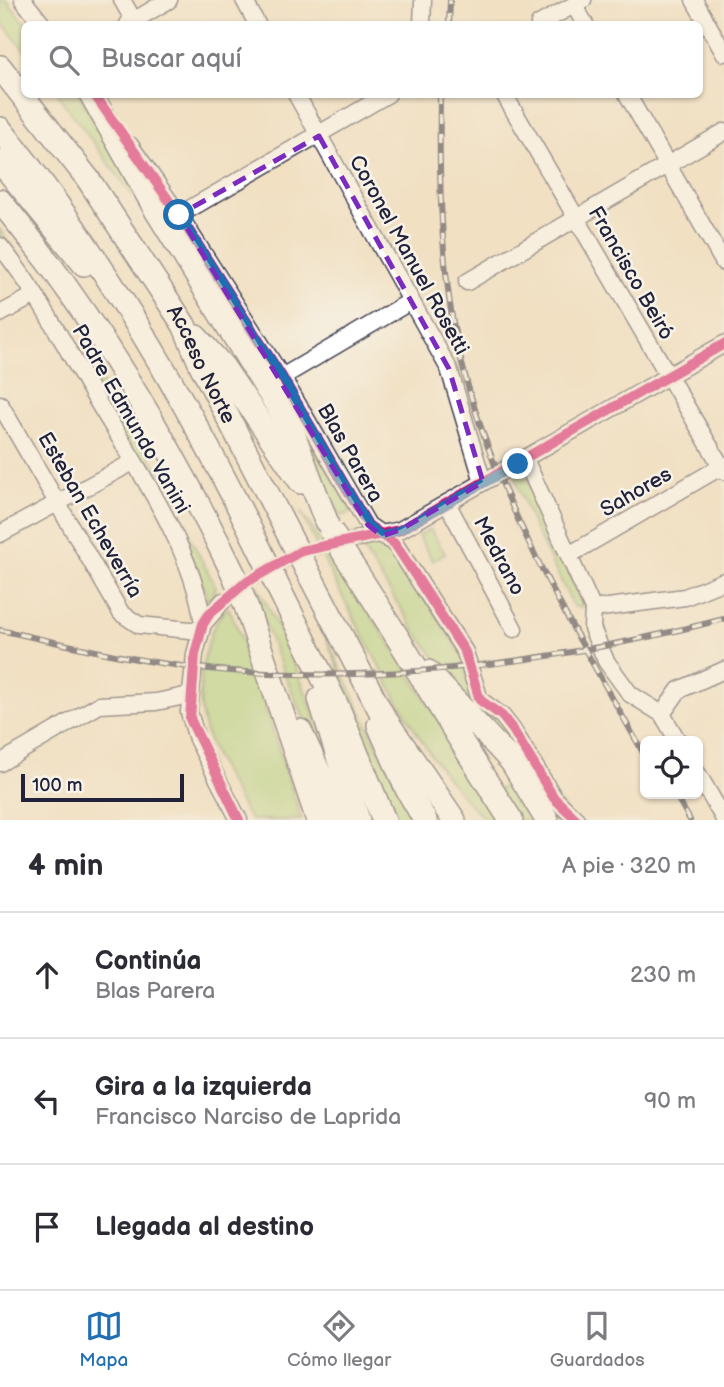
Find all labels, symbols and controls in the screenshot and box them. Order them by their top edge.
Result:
search box [21,21,703,98]
icon: search [45,41,83,79]
text: Buscar aquí [101,44,242,75]
street label: Coronel Manuel Rosetti [344,151,474,359]
route start [163,199,194,230]
street label: Francisco Beiró [583,202,679,344]
street label: Acceso Norte [162,300,241,428]
street label: Padre Edmundo Vanini [67,320,195,518]
street label: Blas Parera [312,399,388,507]
street label: Esteban Echeverría [32,428,148,602]
route end [502,448,533,479]
street label: Sahores [596,462,676,522]
street label: Medrano [468,512,530,600]
map controls [640,736,703,799]
button: locate [640,736,703,799]
scale bar [21,771,184,803]
text: 100 m [32,774,83,797]
text: 4 min [28,848,103,884]
text: A pie · 320 m [562,852,696,880]
text: Continúa [95,946,202,977]
icon: ahead [28,956,66,994]
text: 230 m [630,961,696,989]
text: Blas Parera [95,977,215,1005]
text: Gira a la izquierda [95,1072,312,1103]
icon: left [28,1082,66,1120]
text: 90 m [644,1087,696,1115]
text: Francisco Narciso de Laprida [95,1103,401,1131]
icon: arrive [28,1208,66,1246]
text: Llegada al destino [95,1212,314,1243]
tab: Mapa [79,1307,128,1372]
tab: Cómo llegar [287,1307,391,1372]
tab: Guardados [550,1307,645,1372]

